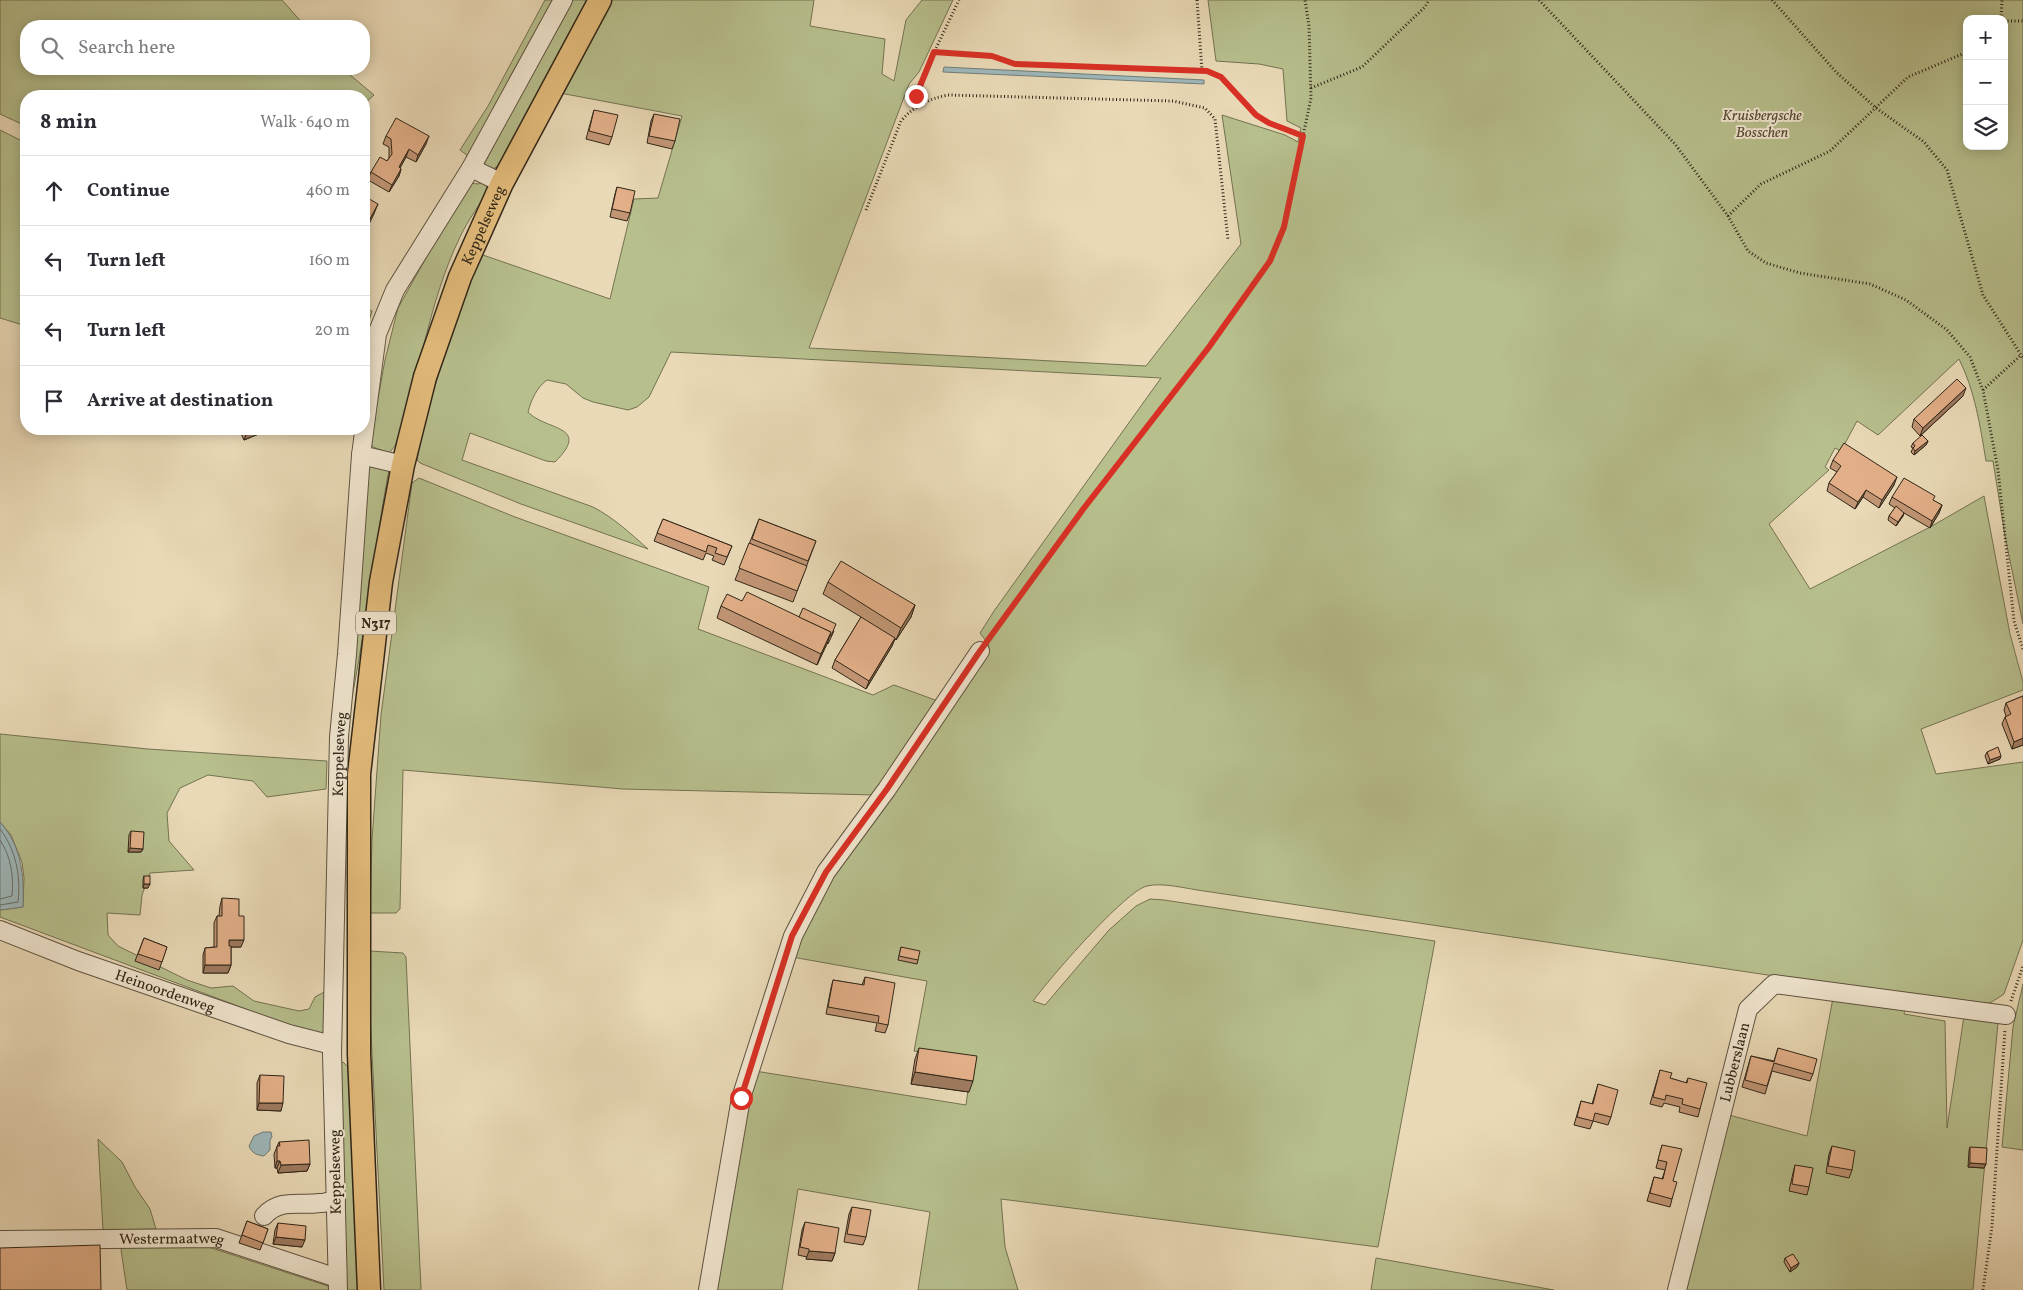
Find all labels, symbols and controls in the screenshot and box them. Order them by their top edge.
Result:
map controls [1963,15,2008,150]
button: + [1963,15,2008,60]
search box [20,20,370,75]
icon: search [38,34,66,62]
text: Search here [78,35,175,61]
button: − [1963,60,2008,105]
route end [905,85,928,108]
button: layers [1963,105,2008,150]
park label: Kruisbergsche Bosschen [1722,106,1802,144]
text: 8 min [40,108,97,137]
text: Walk · 640 m [260,112,350,134]
icon: ahead [40,177,68,205]
text: Continue [87,178,170,204]
text: 460 m [306,180,350,202]
street label: Keppelseweg [458,182,512,269]
icon: left [40,247,68,275]
text: Turn left [87,248,166,274]
text: 160 m [309,250,350,272]
icon: left [40,317,68,345]
text: Turn left [87,318,166,344]
text: 20 m [315,320,350,342]
icon: arrive [40,387,68,415]
text: Arrive at destination [87,388,273,414]
road number: N317 [356,612,396,634]
street label: Keppelseweg [329,710,353,797]
street label: Heinoordenweg [112,966,218,1020]
street label: Lubberslaan [1716,1020,1756,1105]
route start [730,1087,753,1110]
street label: Keppelseweg [325,1129,348,1215]
street label: Westermaatweg [119,1229,227,1252]

